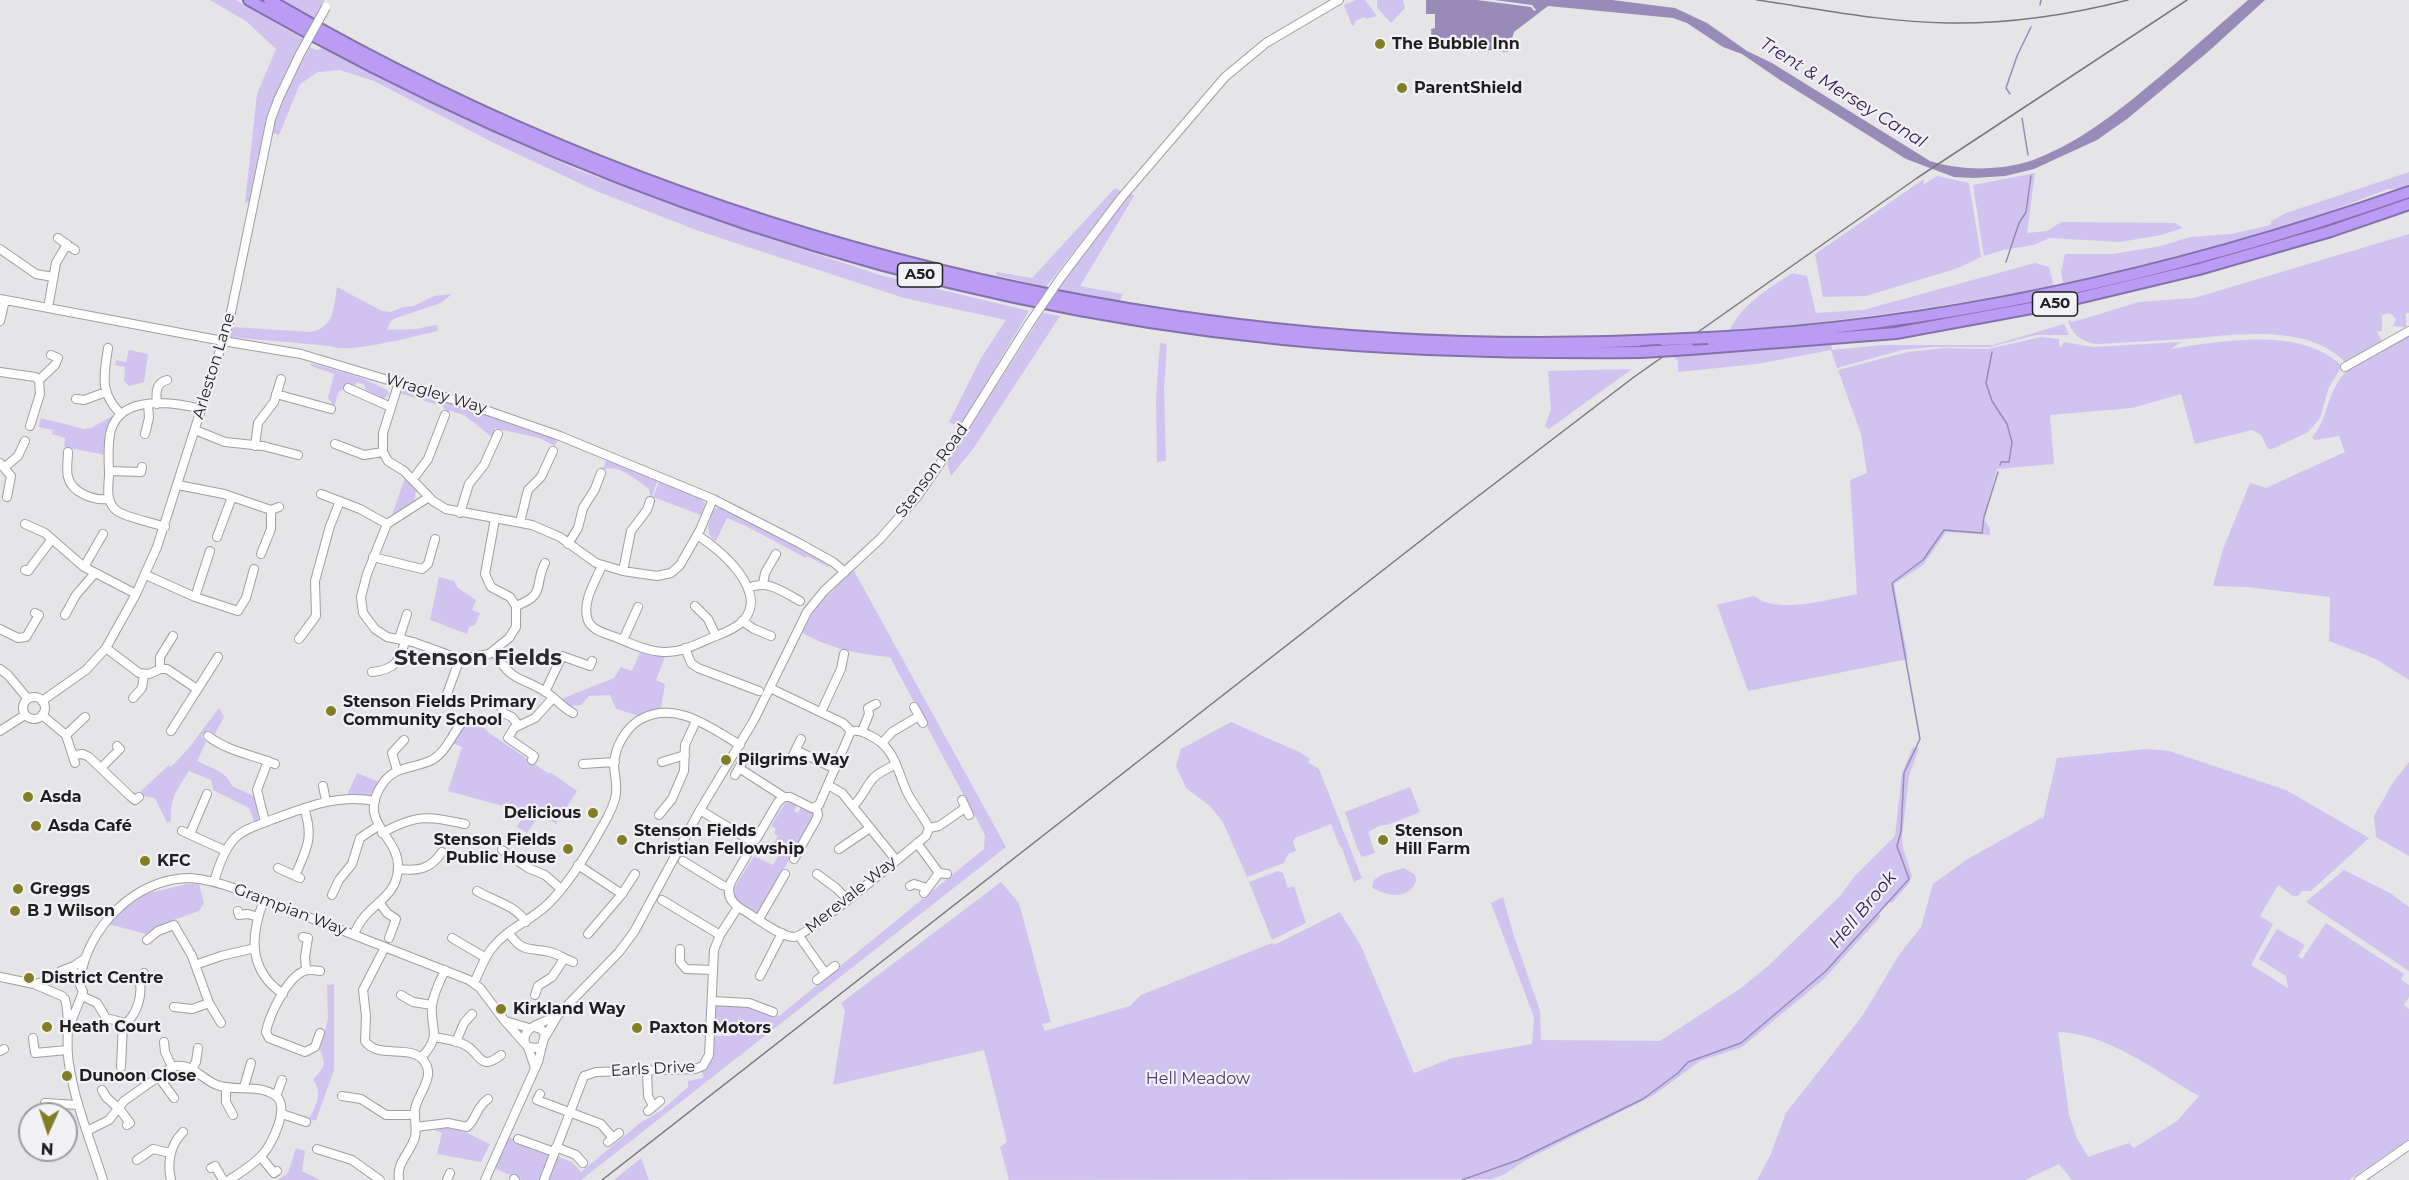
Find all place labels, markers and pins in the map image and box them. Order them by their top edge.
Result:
place label: The Bubble Inn [1392,34,1520,54]
marker: The Bubble Inn [1373,37,1387,51]
place label: ParentShield [1414,78,1522,98]
marker: ParentShield [1395,81,1409,95]
place label: Stenson Fields Primary Community School [343,692,536,730]
marker: Stenson Fields Primary Community School [324,704,338,718]
place label: Pilgrims Way [738,750,849,770]
marker: Pilgrims Way [719,753,733,767]
place label: Asda [40,787,82,807]
marker: Asda [21,790,35,804]
place label: Delicious [504,803,581,823]
marker: Delicious [586,806,600,820]
place label: Asda Café [48,816,132,836]
marker: Asda Café [29,819,43,833]
place label: Stenson Fields Christian Fellowship [634,821,804,859]
place label: Stenson Hill Farm [1395,821,1470,859]
place label: Stenson Fields Public House [434,830,556,868]
marker: Stenson Fields Christian Fellowship [615,833,629,847]
marker: Stenson Hill Farm [1376,833,1390,847]
marker: Stenson Fields Public House [561,842,575,856]
place label: KFC [157,851,191,871]
marker: KFC [138,854,152,868]
place label: Greggs [30,879,90,899]
marker: Greggs [11,882,25,896]
place label: B J Wilson [27,901,115,921]
marker: B J Wilson [8,904,22,918]
place label: District Centre [41,968,163,988]
marker: District Centre [22,971,36,985]
place label: Kirkland Way [513,999,625,1019]
marker: Kirkland Way [494,1002,508,1016]
place label: Heath Court [59,1017,161,1037]
place label: Paxton Motors [649,1018,771,1038]
marker: Heath Court [40,1020,54,1034]
marker: Paxton Motors [630,1021,644,1035]
place label: Dunoon Close [79,1066,196,1086]
marker: Dunoon Close [60,1069,74,1083]

